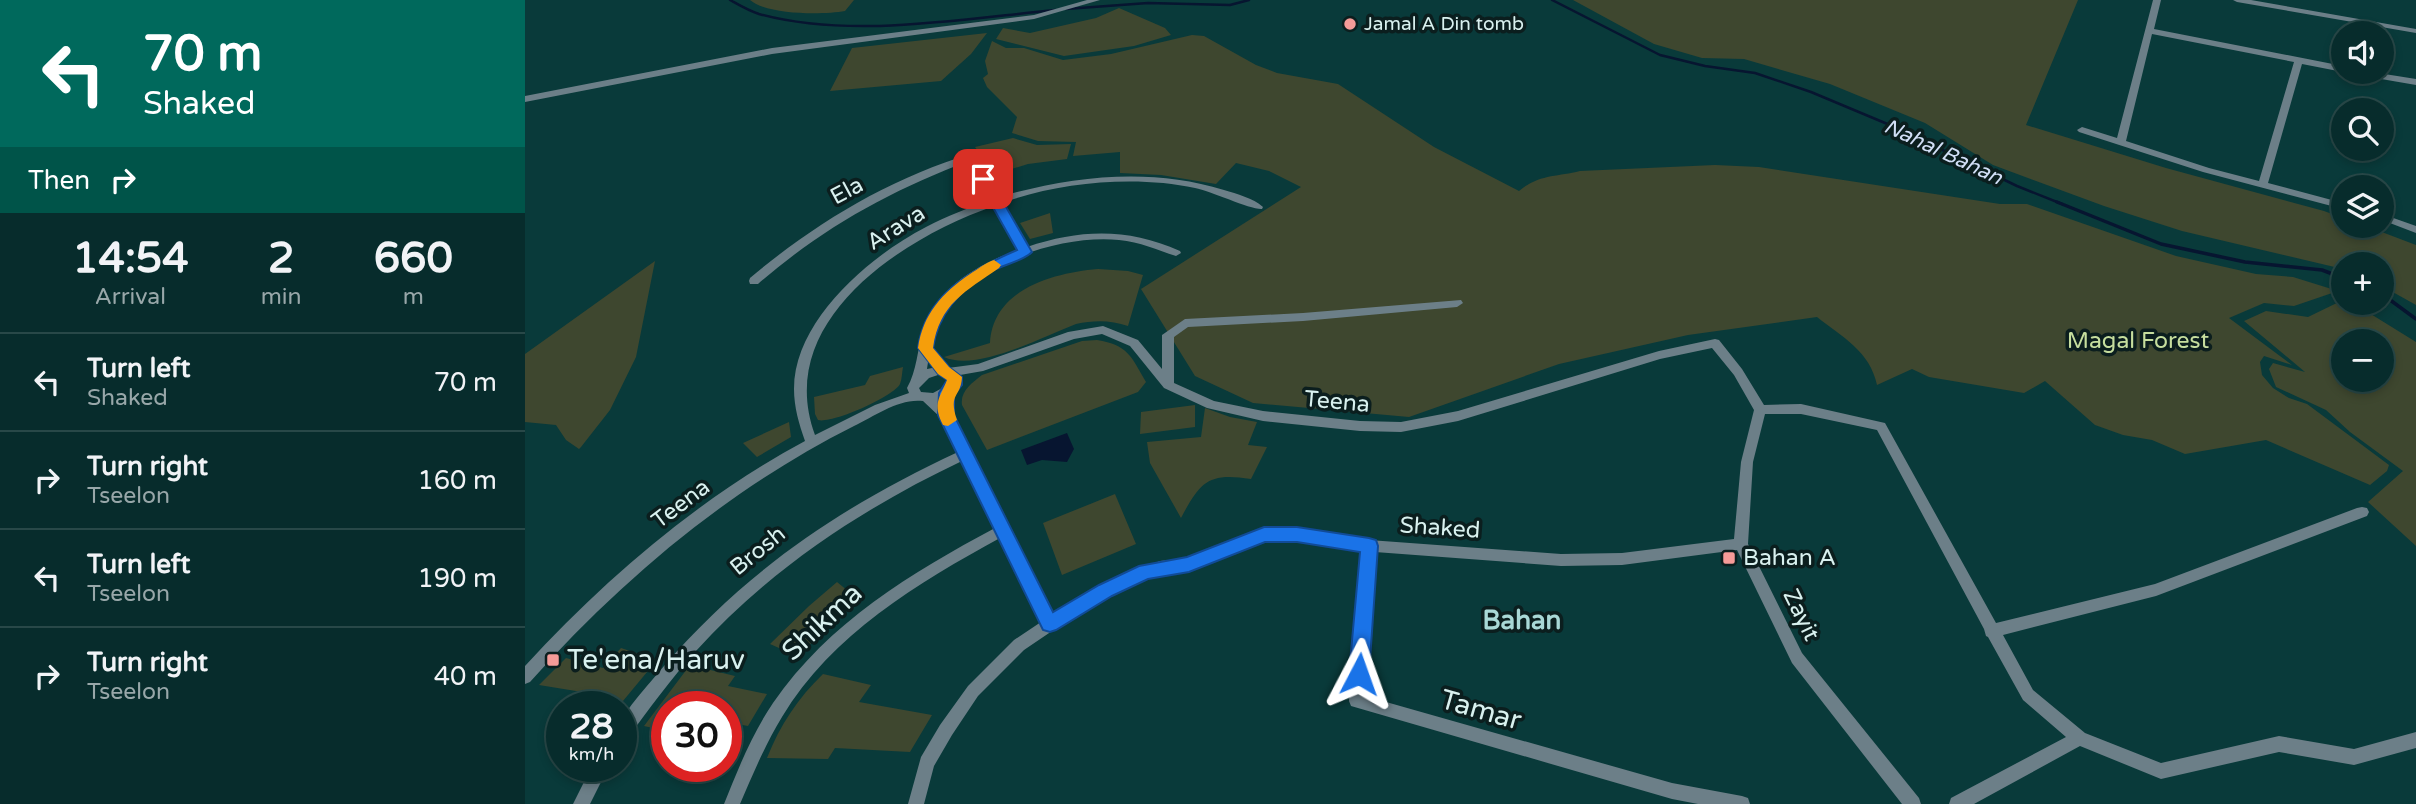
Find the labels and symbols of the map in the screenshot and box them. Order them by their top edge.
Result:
place label: Jamal A Din tomb [1364,13,1524,35]
marker: Jamal A Din tomb [1342,16,1358,32]
water label: Nahal Bahan [1880,114,2007,191]
pin [953,149,1013,209]
street label: Ela [826,171,868,211]
street label: Arava [862,199,930,257]
park label: Magal Forest [2067,327,2209,355]
street label: Teena [1303,385,1371,419]
street label: Teena [646,473,716,535]
street label: Shaked [1399,511,1481,545]
street label: Brosh [725,520,791,582]
place label: Bahan A [1743,544,1836,572]
marker: Bahan A [1721,550,1737,566]
street label: Shikma [775,576,869,668]
street label: Zayit [1777,584,1826,646]
district label: Bahan [1483,605,1561,636]
position arrow [1322,637,1396,711]
place label: Te'ena/Haruv [567,643,745,677]
marker: Te'ena/Haruv [545,652,561,668]
street label: Tamar [1437,682,1526,738]
speed limit sign: 30 [651,691,742,782]

